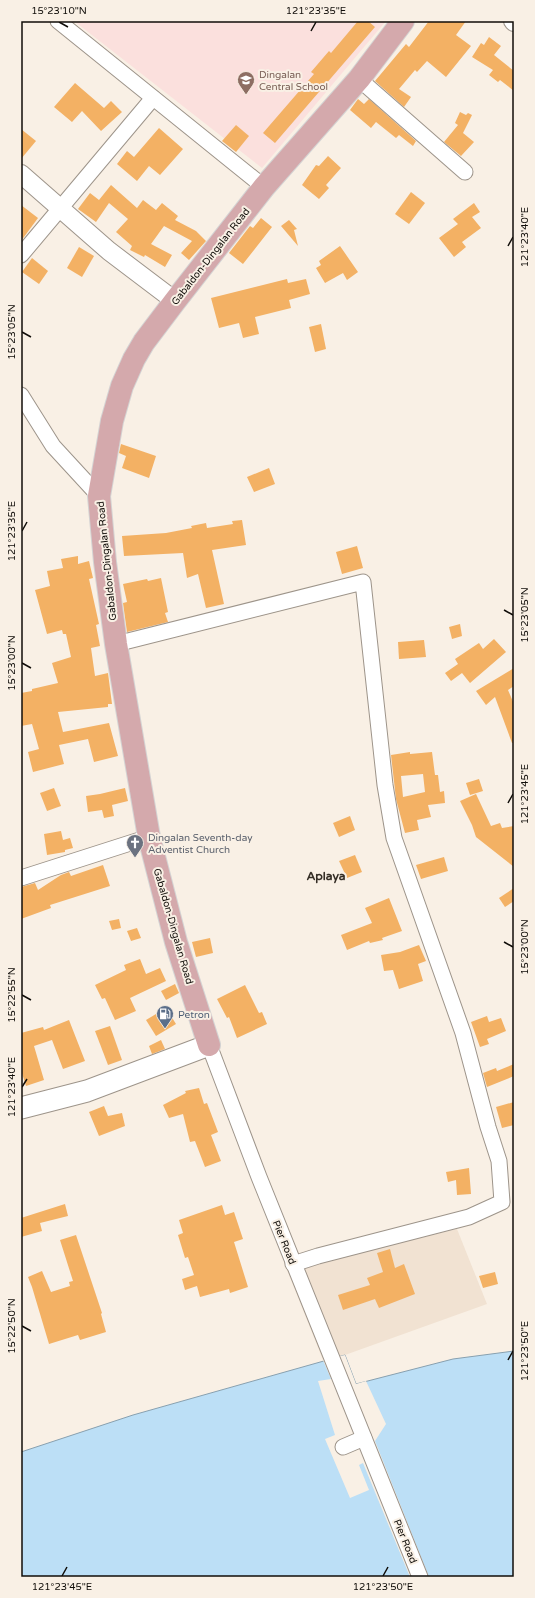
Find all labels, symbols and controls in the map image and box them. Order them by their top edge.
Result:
text: 15°23'10"N [31,5,87,17]
text: 121°23'35"E [286,5,346,17]
place label: Dingalan Central School [259,69,328,93]
school or university icon: Dingalan Central School [236,70,256,95]
street label: Gabaldon-Dingalan Road [169,206,252,308]
text: 121°23'40"E [519,207,531,267]
text: 15°23'05"N [6,304,18,360]
text: 121°23'35"E [6,501,18,561]
street label: Gabaldon-Dingalan Road [95,501,119,621]
text: 15°23'05"N [519,587,531,643]
text: 15°23'00"N [6,635,18,691]
text: 121°23'45"E [519,764,531,824]
place label: Dingalan Seventh-day Adventist Church [148,832,253,856]
church icon: Dingalan Seventh-day Adventist Church [125,833,145,858]
street label: Gabaldon-Dingalan Road [151,867,195,986]
district label: Aplaya [306,869,346,884]
text: 15°23'00"N [519,919,531,975]
text: 15°22'55"N [6,967,18,1023]
fuel station icon: Petron [155,1004,175,1029]
place label: Petron [178,1009,210,1021]
text: 121°23'40"E [6,1057,18,1117]
street label: Pier Road [270,1219,298,1266]
text: 15°22'50"N [6,1298,18,1354]
text: 121°23'50"E [519,1321,531,1381]
street label: Pier Road [391,1518,419,1565]
text: 121°23'45"E [32,1581,92,1593]
text: 121°23'50"E [353,1581,413,1593]

